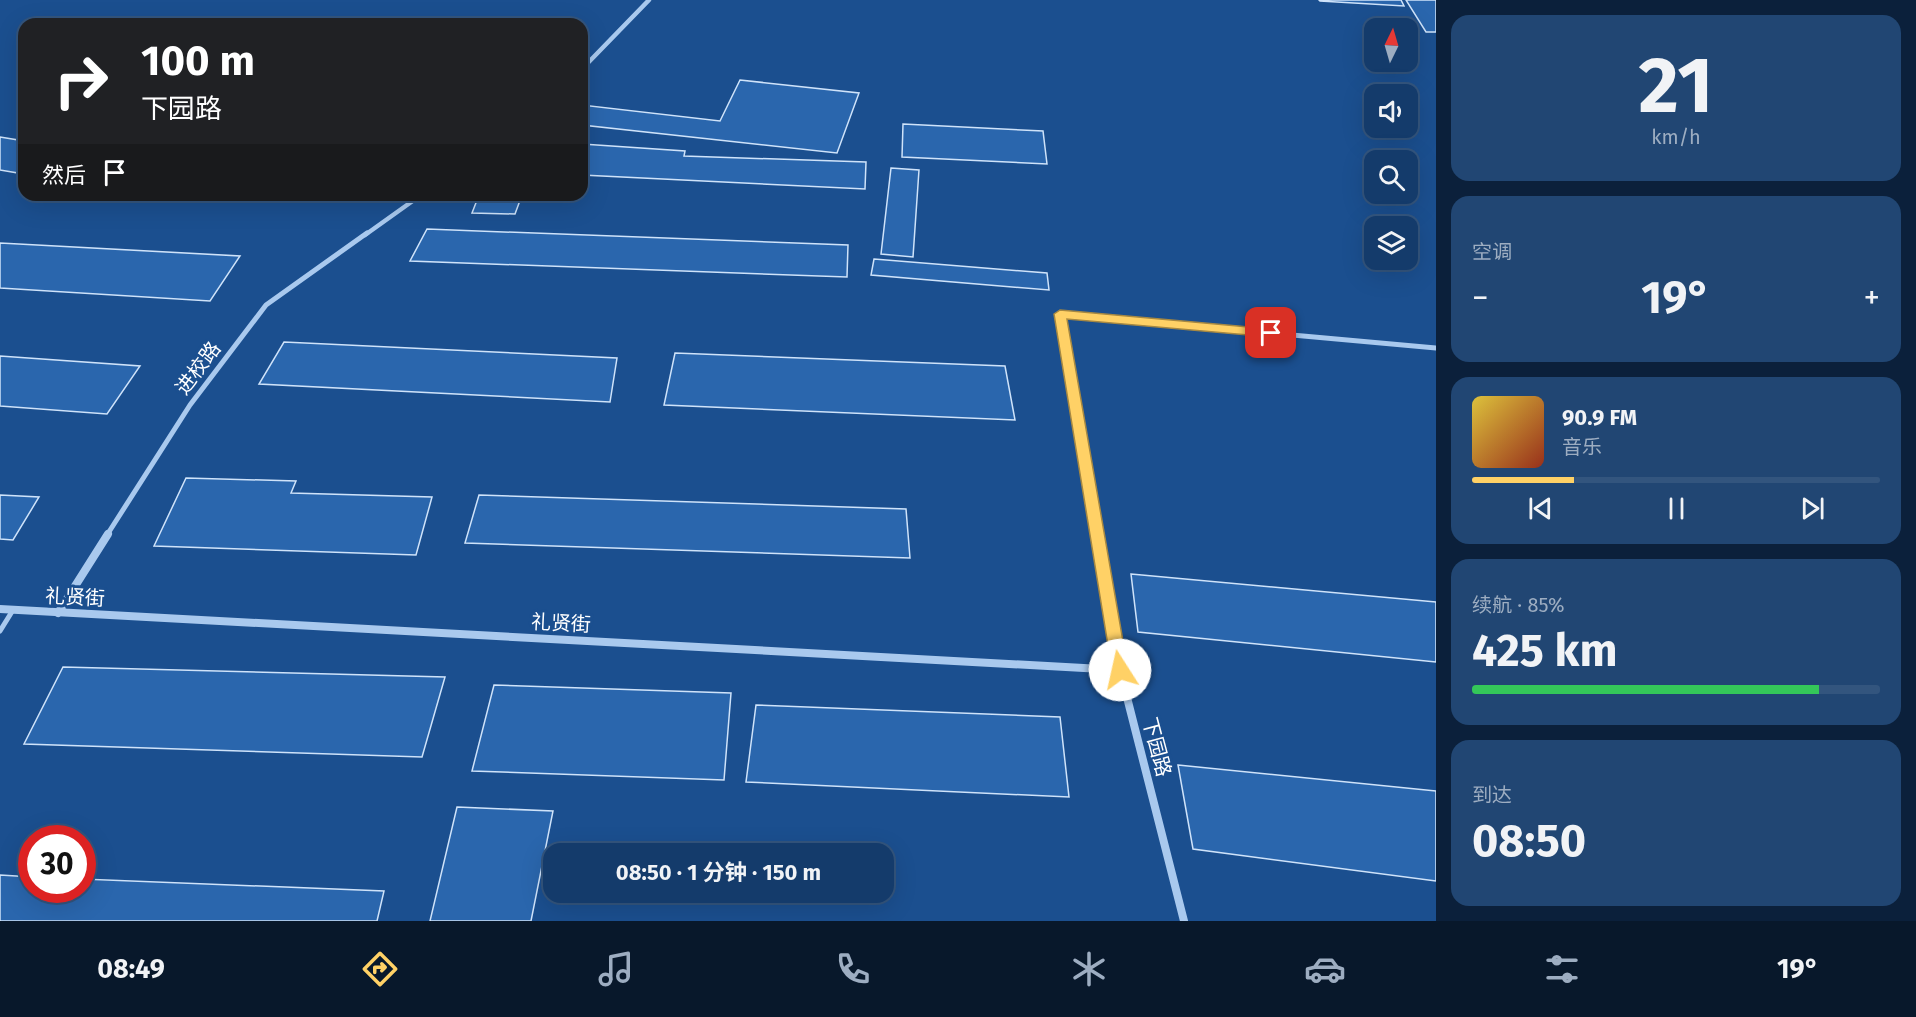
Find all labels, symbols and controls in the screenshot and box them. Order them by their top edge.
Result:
north arrow [1364,18,1418,72]
map controls [1364,18,1418,270]
text: 100 m [141,36,255,86]
text: 21 [1639,39,1713,133]
icon: right [42,42,120,120]
button: sound [1364,84,1418,138]
text: 下园路 [141,93,222,125]
text: km/h [1651,125,1701,149]
button: search [1364,150,1418,204]
icon: arrive [98,156,131,189]
text: 然后 [42,162,86,189]
button: layers [1364,216,1418,270]
text: 空调 [1472,240,1512,264]
text: 19° [1641,271,1711,325]
text: − [1472,278,1489,318]
text: + [1864,278,1880,318]
pin [1245,307,1296,358]
icon: arrive [1254,316,1287,349]
street label: 进校路 [170,337,226,399]
text: 90.9 FM [1562,404,1637,431]
text: 音乐 [1562,435,1602,459]
icon: previous [1524,492,1557,525]
icon: pause [1660,492,1693,525]
icon: next [1796,492,1829,525]
street label: 礼贤街 [44,583,106,611]
text: 续航 · 85% [1472,593,1565,617]
street label: 礼贤街 [530,609,592,637]
text: 425 km [1472,624,1617,678]
position arrow [1088,638,1152,702]
street label: 下园路 [1138,715,1176,779]
text: 到达 [1472,783,1512,807]
text: 08:50 [1472,814,1586,868]
speed limit sign: 30 [18,825,96,903]
text: 08:50 · 1 分钟 · 150 m [616,859,821,886]
icon: directions [359,948,401,990]
icon: music [595,948,637,990]
icon: phone [832,948,874,990]
icon: climate [1068,948,1110,990]
icon: car [1304,948,1346,990]
icon: filters [1541,948,1583,990]
text: 08:49 [97,953,165,985]
text: 19° [1777,953,1819,985]

